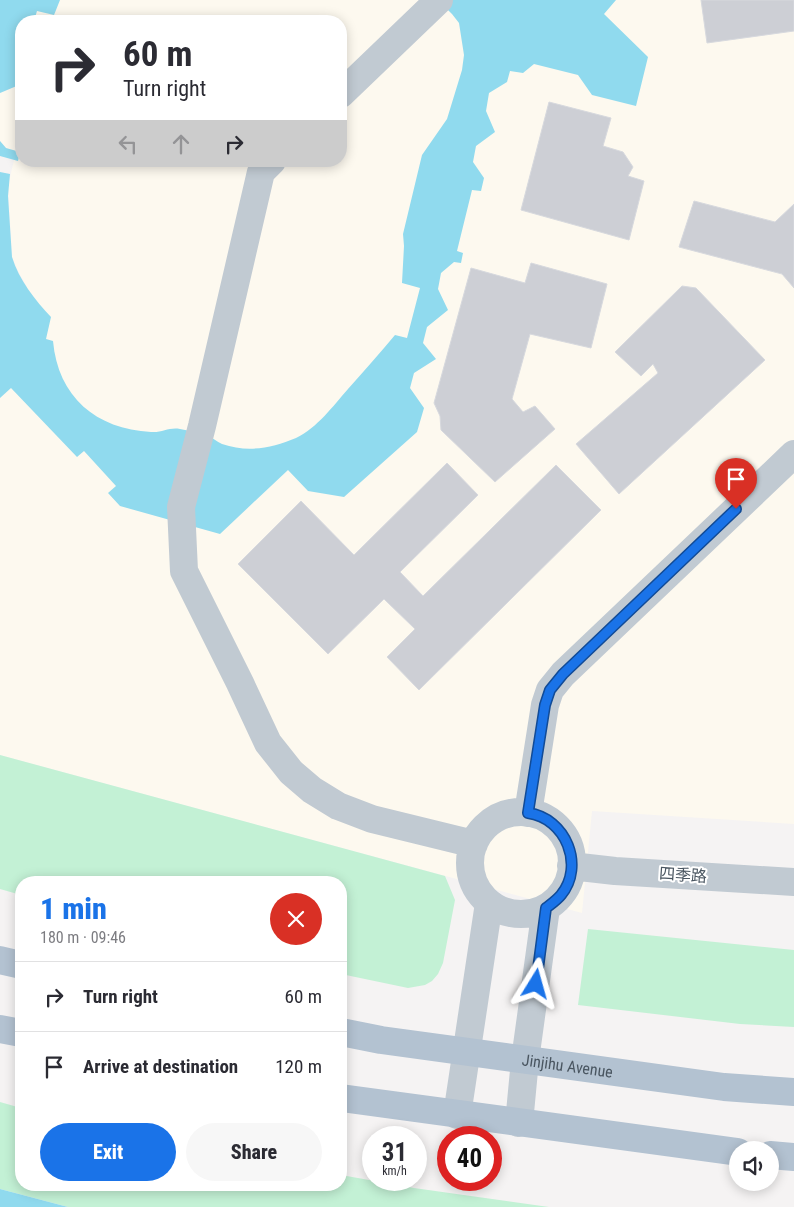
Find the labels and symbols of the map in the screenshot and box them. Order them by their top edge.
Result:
pin [715,458,757,509]
street label: 四季路 [658,864,708,886]
position arrow [509,957,561,1009]
street label: Jinjihu Avenue [521,1050,614,1081]
speed limit sign: 40 [437,1126,502,1191]

